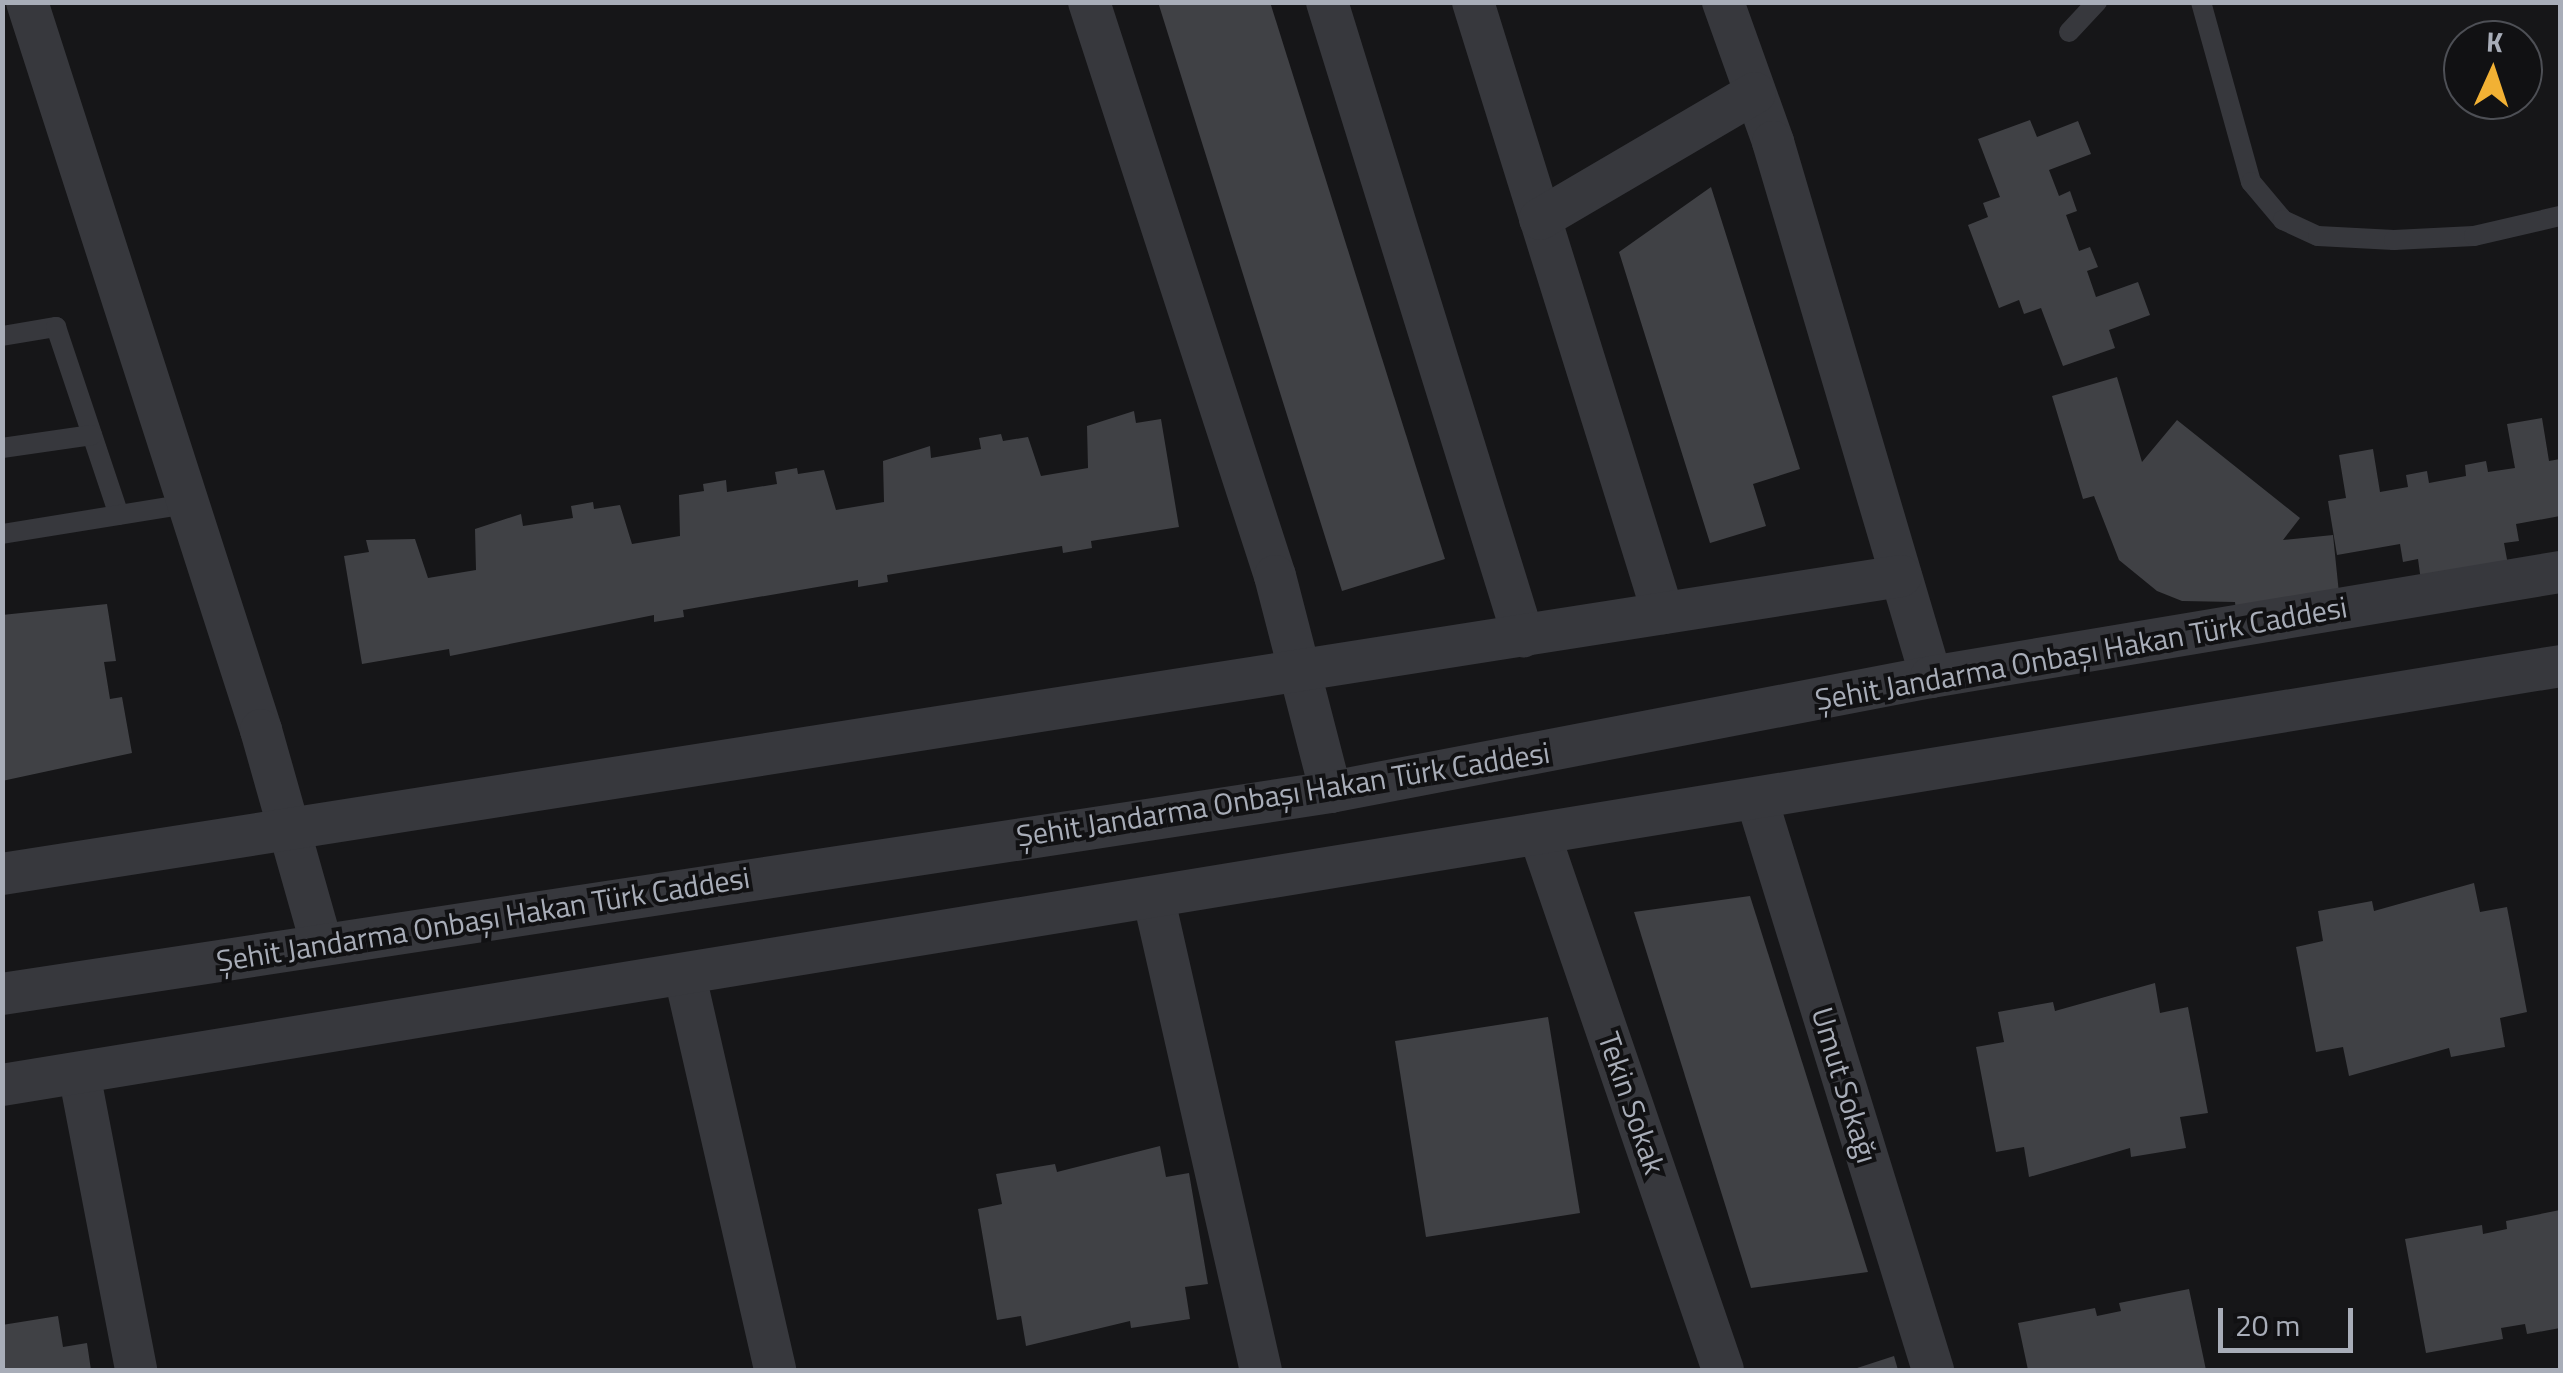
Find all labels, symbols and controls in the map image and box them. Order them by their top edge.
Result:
north arrow [2443,20,2543,120]
text: K [2485,20,2504,63]
street label: Şehit Jandarma Onbaşı Hakan Türk Caddesi [1812,588,2350,718]
street label: Şehit Jandarma Onbaşı Hakan Türk Caddesi [1014,734,1552,854]
street label: Şehit Jandarma Onbaşı Hakan Türk Caddesi [214,859,752,979]
street label: Umut Sokağı [1804,1003,1886,1167]
street label: Tekin Sokak [1591,1027,1673,1179]
scale bar [2223,1288,2358,1350]
text: 20 m [2235,1302,2300,1348]

